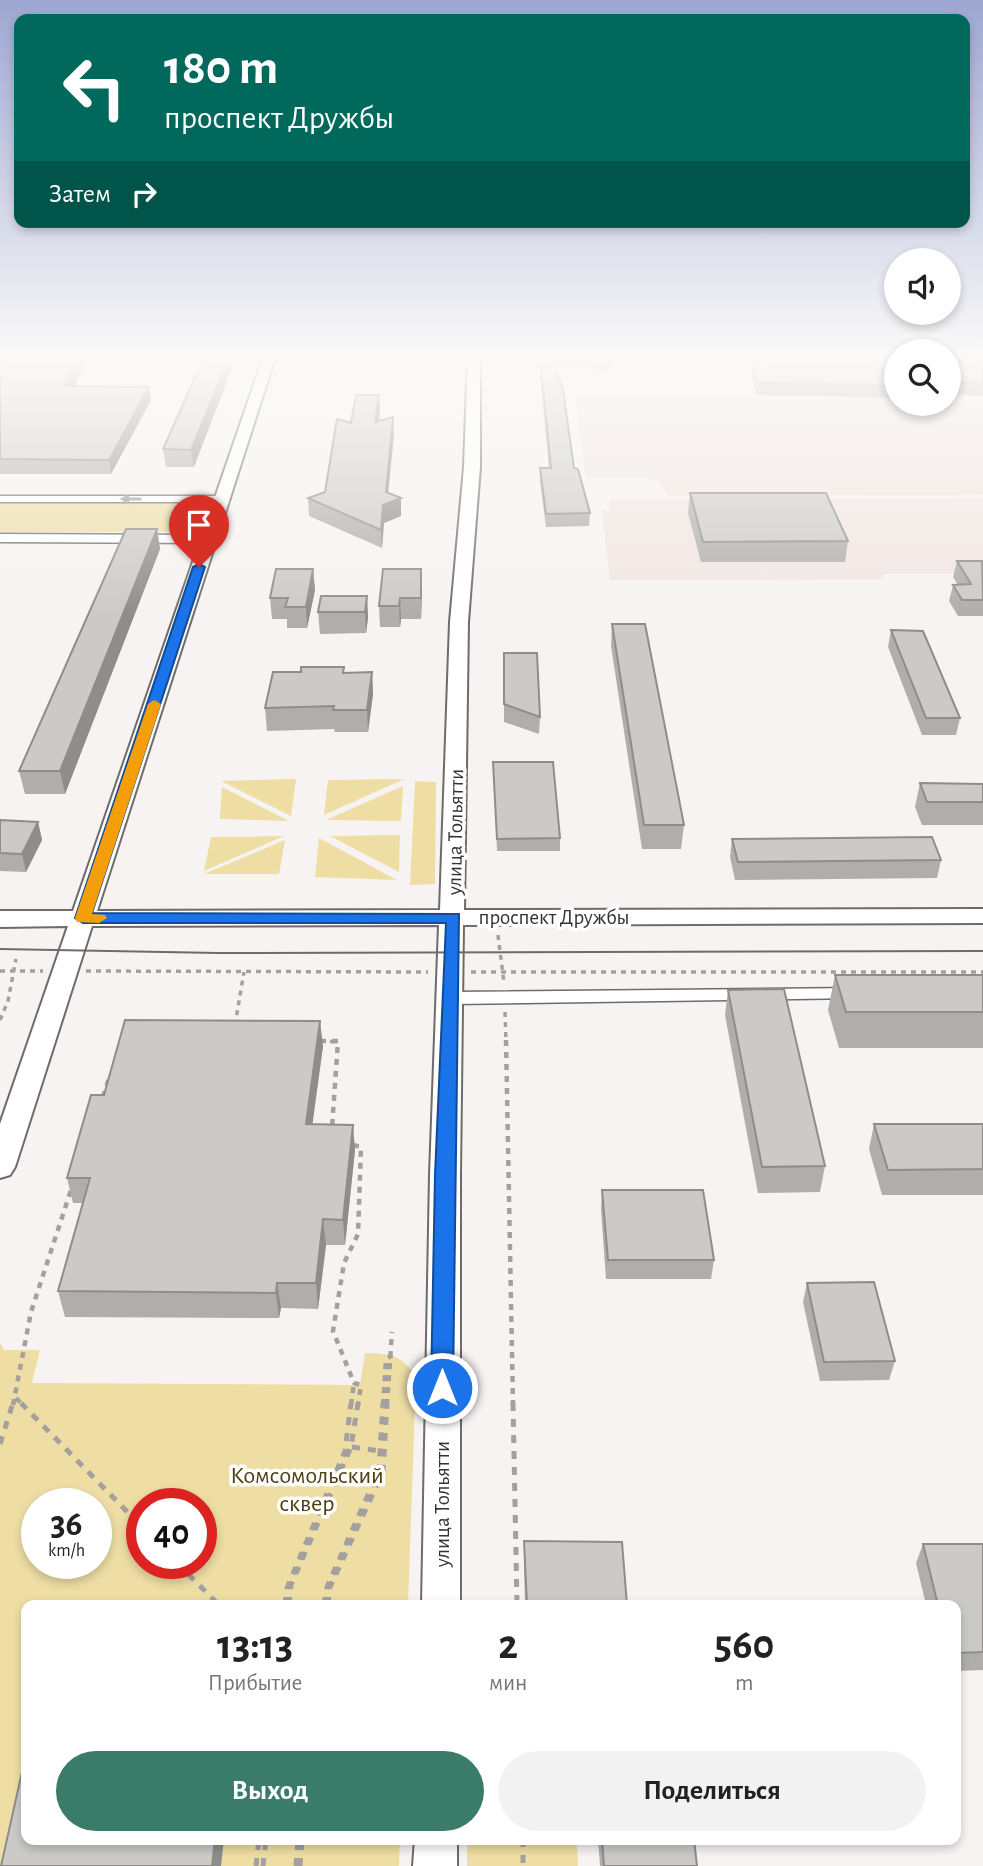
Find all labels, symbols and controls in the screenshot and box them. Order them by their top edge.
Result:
icon: left [49,42,140,133]
text: 180 m [164,44,278,93]
text: проспект Дружбы [164,102,394,134]
icon: right [125,175,163,213]
text: Затем [49,181,111,207]
map controls [884,248,961,416]
button: sound [884,248,961,325]
button: search [884,339,961,416]
one-way arrow [120,493,142,505]
pin [169,495,229,567]
icon: arrive [180,506,218,544]
street label: улица Тольятти [444,769,467,896]
street label: проспект Дружбы [478,907,630,928]
position arrow [405,1351,479,1425]
street label: улица Тольятти [432,1441,453,1568]
park label: Комсомольский сквер [230,1464,384,1516]
speed limit sign: 40 [126,1488,217,1579]
text: 36 [50,1507,82,1542]
text: km/h [48,1542,85,1560]
text: 13:13 [217,1624,293,1666]
text: 2 [498,1624,518,1666]
text: 560 [714,1624,774,1666]
text: Прибытие [208,1672,302,1695]
text: мин [489,1672,527,1695]
text: m [735,1672,753,1695]
button: Выход [56,1751,484,1831]
button: Поделиться [498,1751,926,1831]

